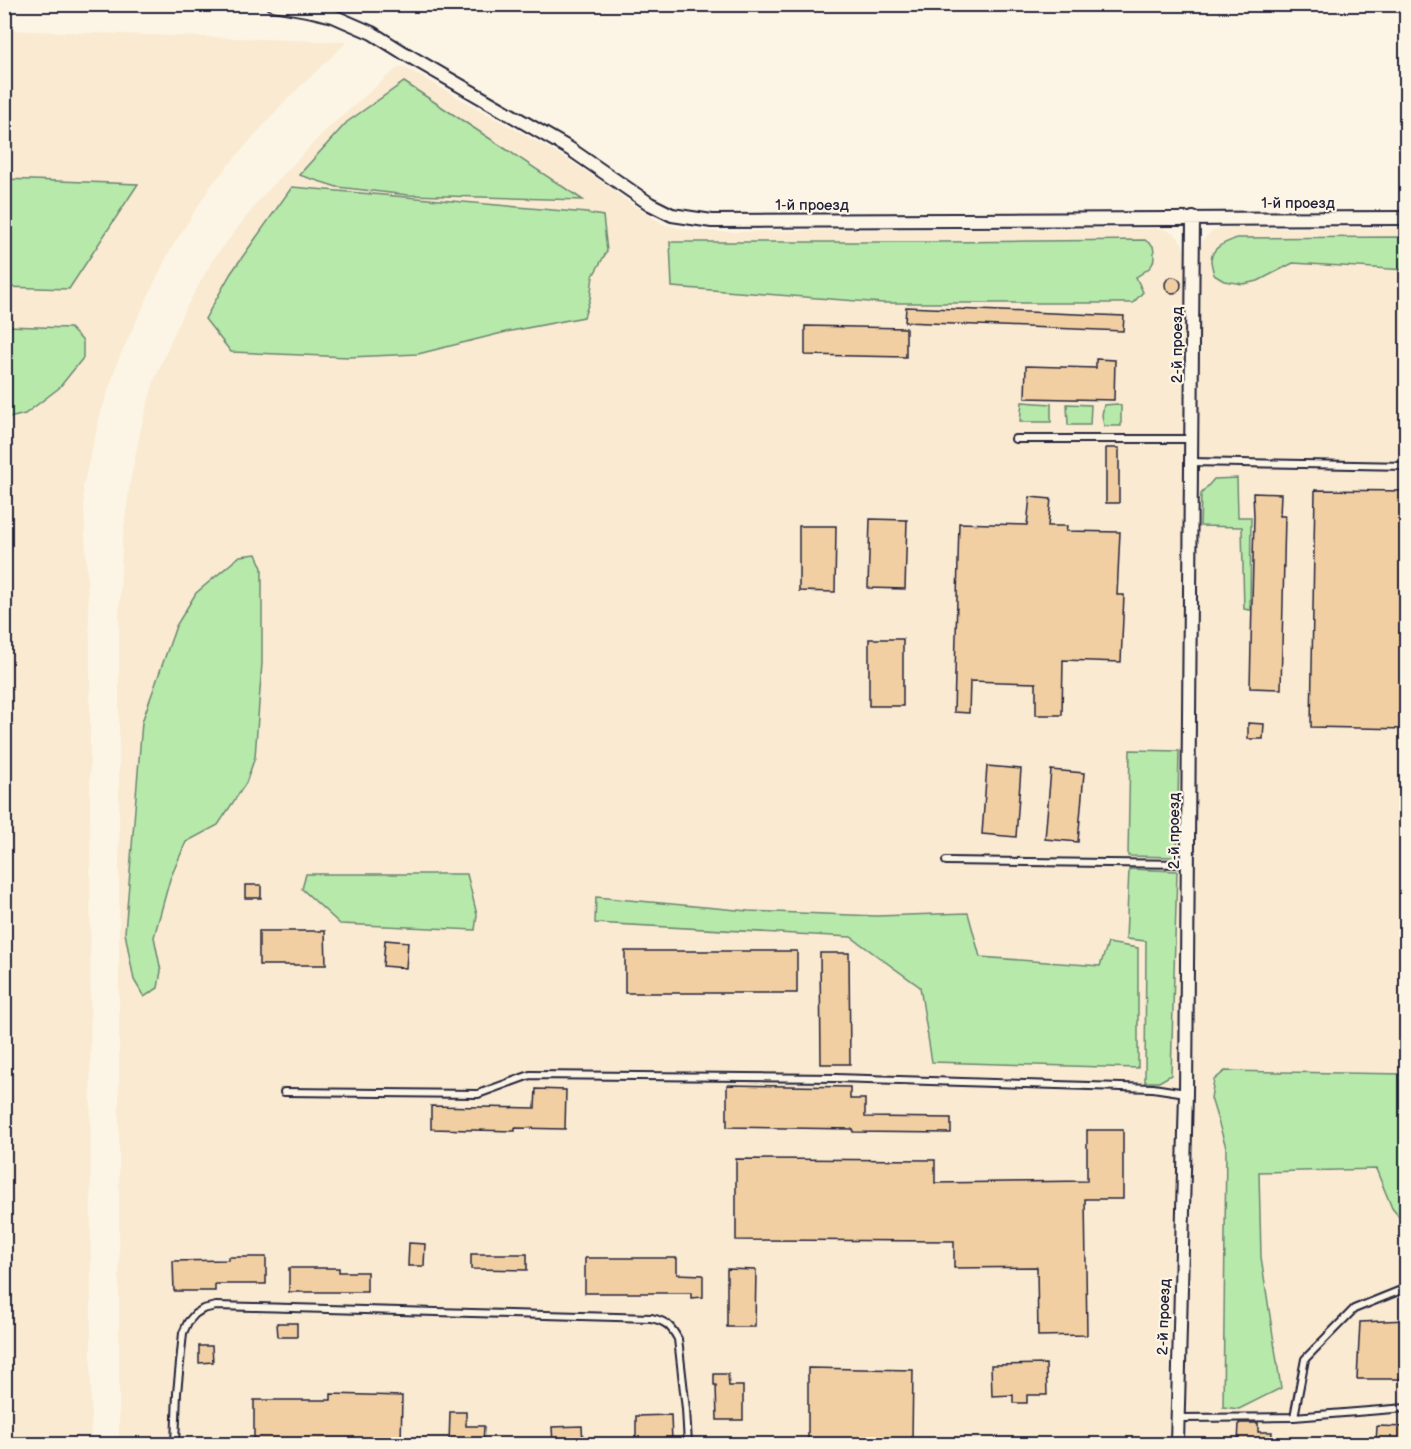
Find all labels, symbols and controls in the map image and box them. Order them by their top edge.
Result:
street label: 1-й проезд [1261,194,1335,213]
street label: 1-й проезд [775,196,849,215]
street label: 2-й проезд [1168,307,1187,383]
street label: 2-й проезд [1165,793,1184,869]
street label: 2-й проезд [1153,1278,1175,1356]

